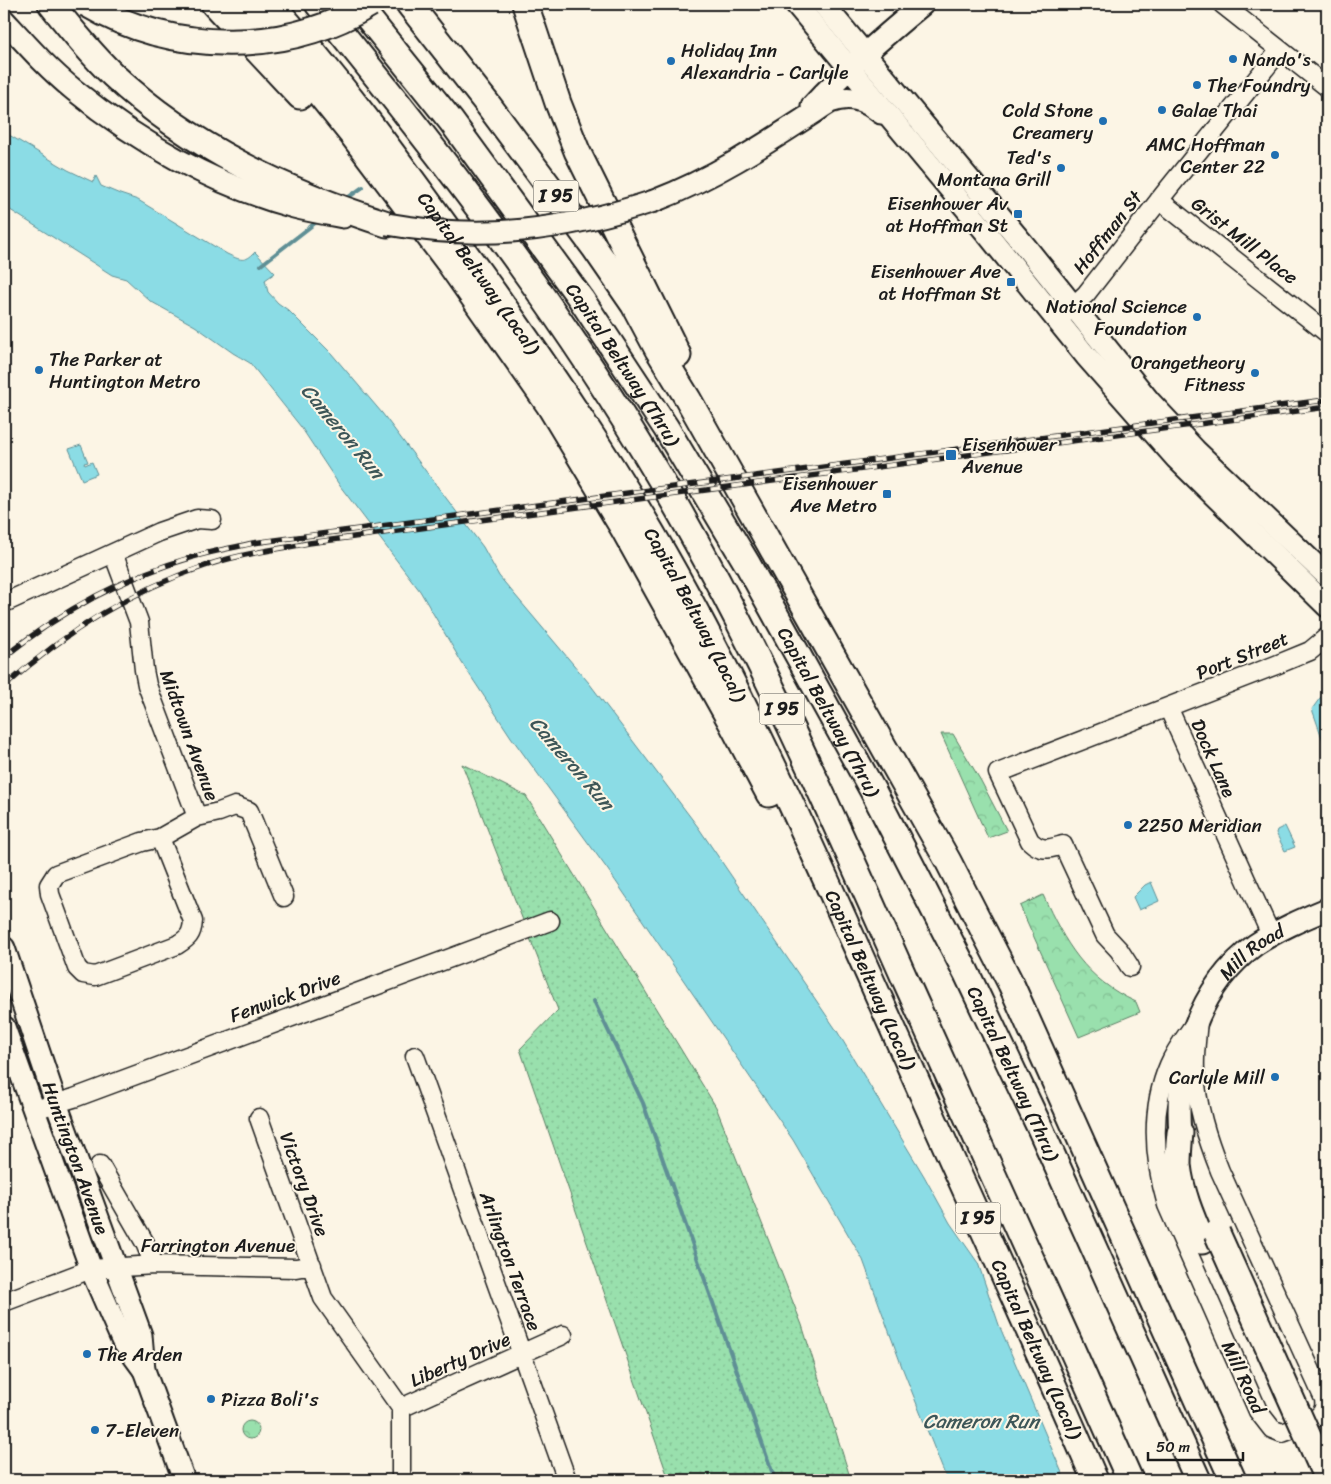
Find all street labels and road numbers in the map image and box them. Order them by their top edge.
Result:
road number: I 95 [534,180,578,212]
street label: Hoffman St [1064,182,1152,281]
street label: Capital Beltway (Local) [409,185,549,362]
street label: Grist Mill Place [1184,188,1306,293]
street label: Capital Beltway (Thru) [557,275,690,453]
street label: Capital Beltway (Local) [635,521,756,709]
street label: Capital Beltway (Thru) [768,621,890,804]
street label: Port Street [1191,622,1294,689]
street label: Midtown Avenue [150,665,229,806]
road number: I 95 [760,694,804,724]
street label: Dock Lane [1182,713,1246,803]
street label: Capital Beltway (Local) [816,884,926,1076]
street label: Mill Road [1210,914,1292,988]
street label: Fenwick Drive [225,961,346,1032]
street label: Capital Beltway (Thru) [958,980,1069,1167]
street label: Huntington Avenue [33,1077,119,1239]
street label: Victory Drive [270,1127,339,1242]
street label: Arlington Terrace [470,1186,551,1336]
road number: I 95 [956,1202,1000,1234]
street label: Farrington Avenue [141,1229,295,1262]
street label: Capital Beltway (Local) [982,1254,1092,1445]
street label: Liberty Drive [404,1322,516,1396]
street label: Mill Road [1212,1335,1276,1421]

